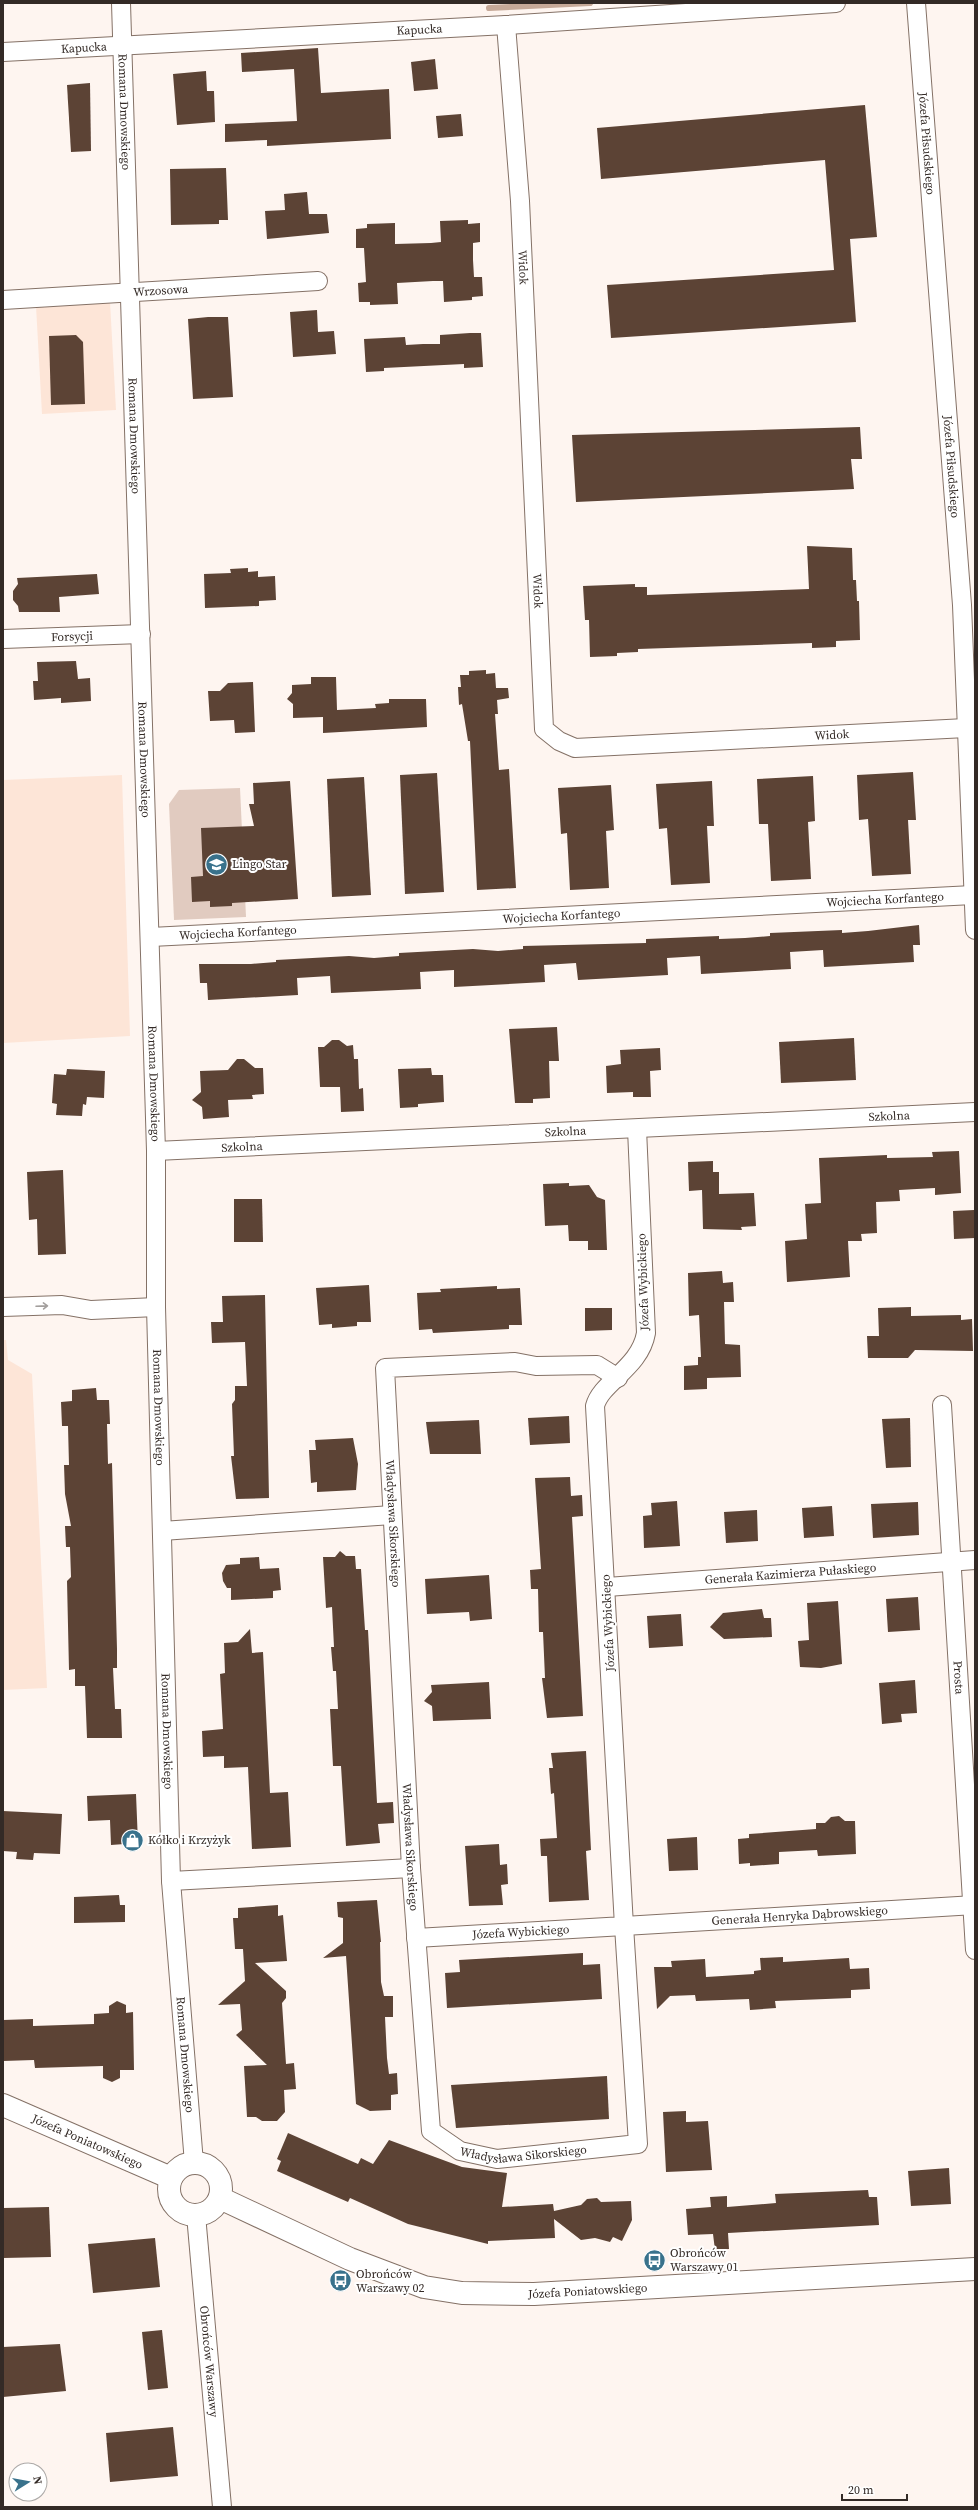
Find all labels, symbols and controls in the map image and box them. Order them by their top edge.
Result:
street label: Kapucka [396,20,444,39]
street label: Kapucka [61,38,108,57]
street label: Romana Dmowskiego [115,54,134,171]
street label: Józefa Piłsudskiego [915,91,939,196]
street label: Widok [514,250,532,286]
street label: Wrzosowa [133,281,190,300]
street label: Romana Dmowskiego [124,377,144,495]
street label: Józefa Piłsudskiego [939,414,963,519]
street label: Widok [529,573,547,609]
street label: Forsycji [51,628,94,645]
street label: Romana Dmowskiego [134,701,154,818]
street label: Widok [814,726,850,744]
school or university icon: Lingo Star [203,851,229,877]
place label: Lingo Star [232,856,287,872]
street label: Wojciecha Korfantego [826,888,945,910]
street label: Wojciecha Korfantego [502,905,621,927]
street label: Wojciecha Korfantego [179,922,297,944]
street label: Romana Dmowskiego [144,1025,164,1142]
street label: Szkolna [868,1107,911,1125]
street label: Szkolna [544,1122,587,1140]
street label: Szkolna [221,1138,264,1156]
street label: Józefa Wybickiego [633,1233,653,1332]
one-way arrow [35,1302,48,1309]
street label: Romana Dmowskiego [149,1349,168,1466]
street label: Władysława Sikorskiego [382,1459,404,1588]
street label: Generała Kazimierza Pułaskiego [704,1559,877,1588]
street label: Józefa Wybickiego [597,1574,619,1673]
street label: Prosta [949,1660,968,1696]
street label: Romana Dmowskiego [158,1673,177,1790]
street label: Władysława Sikorskiego [399,1783,422,1912]
shop icon: Kółko i Krzyżyk [120,1827,146,1853]
place label: Kółko i Krzyżyk [148,1832,231,1848]
street label: Generała Henryka Dąbrowskiego [711,1902,889,1929]
street label: Józefa Wybickiego [471,1921,570,1943]
street label: Romana Dmowskiego [172,1996,198,2114]
street label: Józefa Poniatowskiego [28,2110,146,2173]
street label: Władysława Sikorskiego [458,2141,588,2167]
place label: Obrońców Warszawy 01 [670,2245,738,2275]
bus stop icon: Obrońców Warszawy 01 [641,2247,667,2273]
place label: Obrońców Warszawy 02 [356,2266,424,2296]
bus stop icon: Obrońców Warszawy 02 [328,2268,354,2294]
street label: Józefa Poniatowskiego [527,2280,648,2302]
street label: Obrońców Warszawy [196,2305,222,2419]
north arrow [8,2462,48,2502]
text: N [29,2475,45,2486]
scale bar [842,2476,907,2502]
text: 20 m [848,2482,874,2498]

